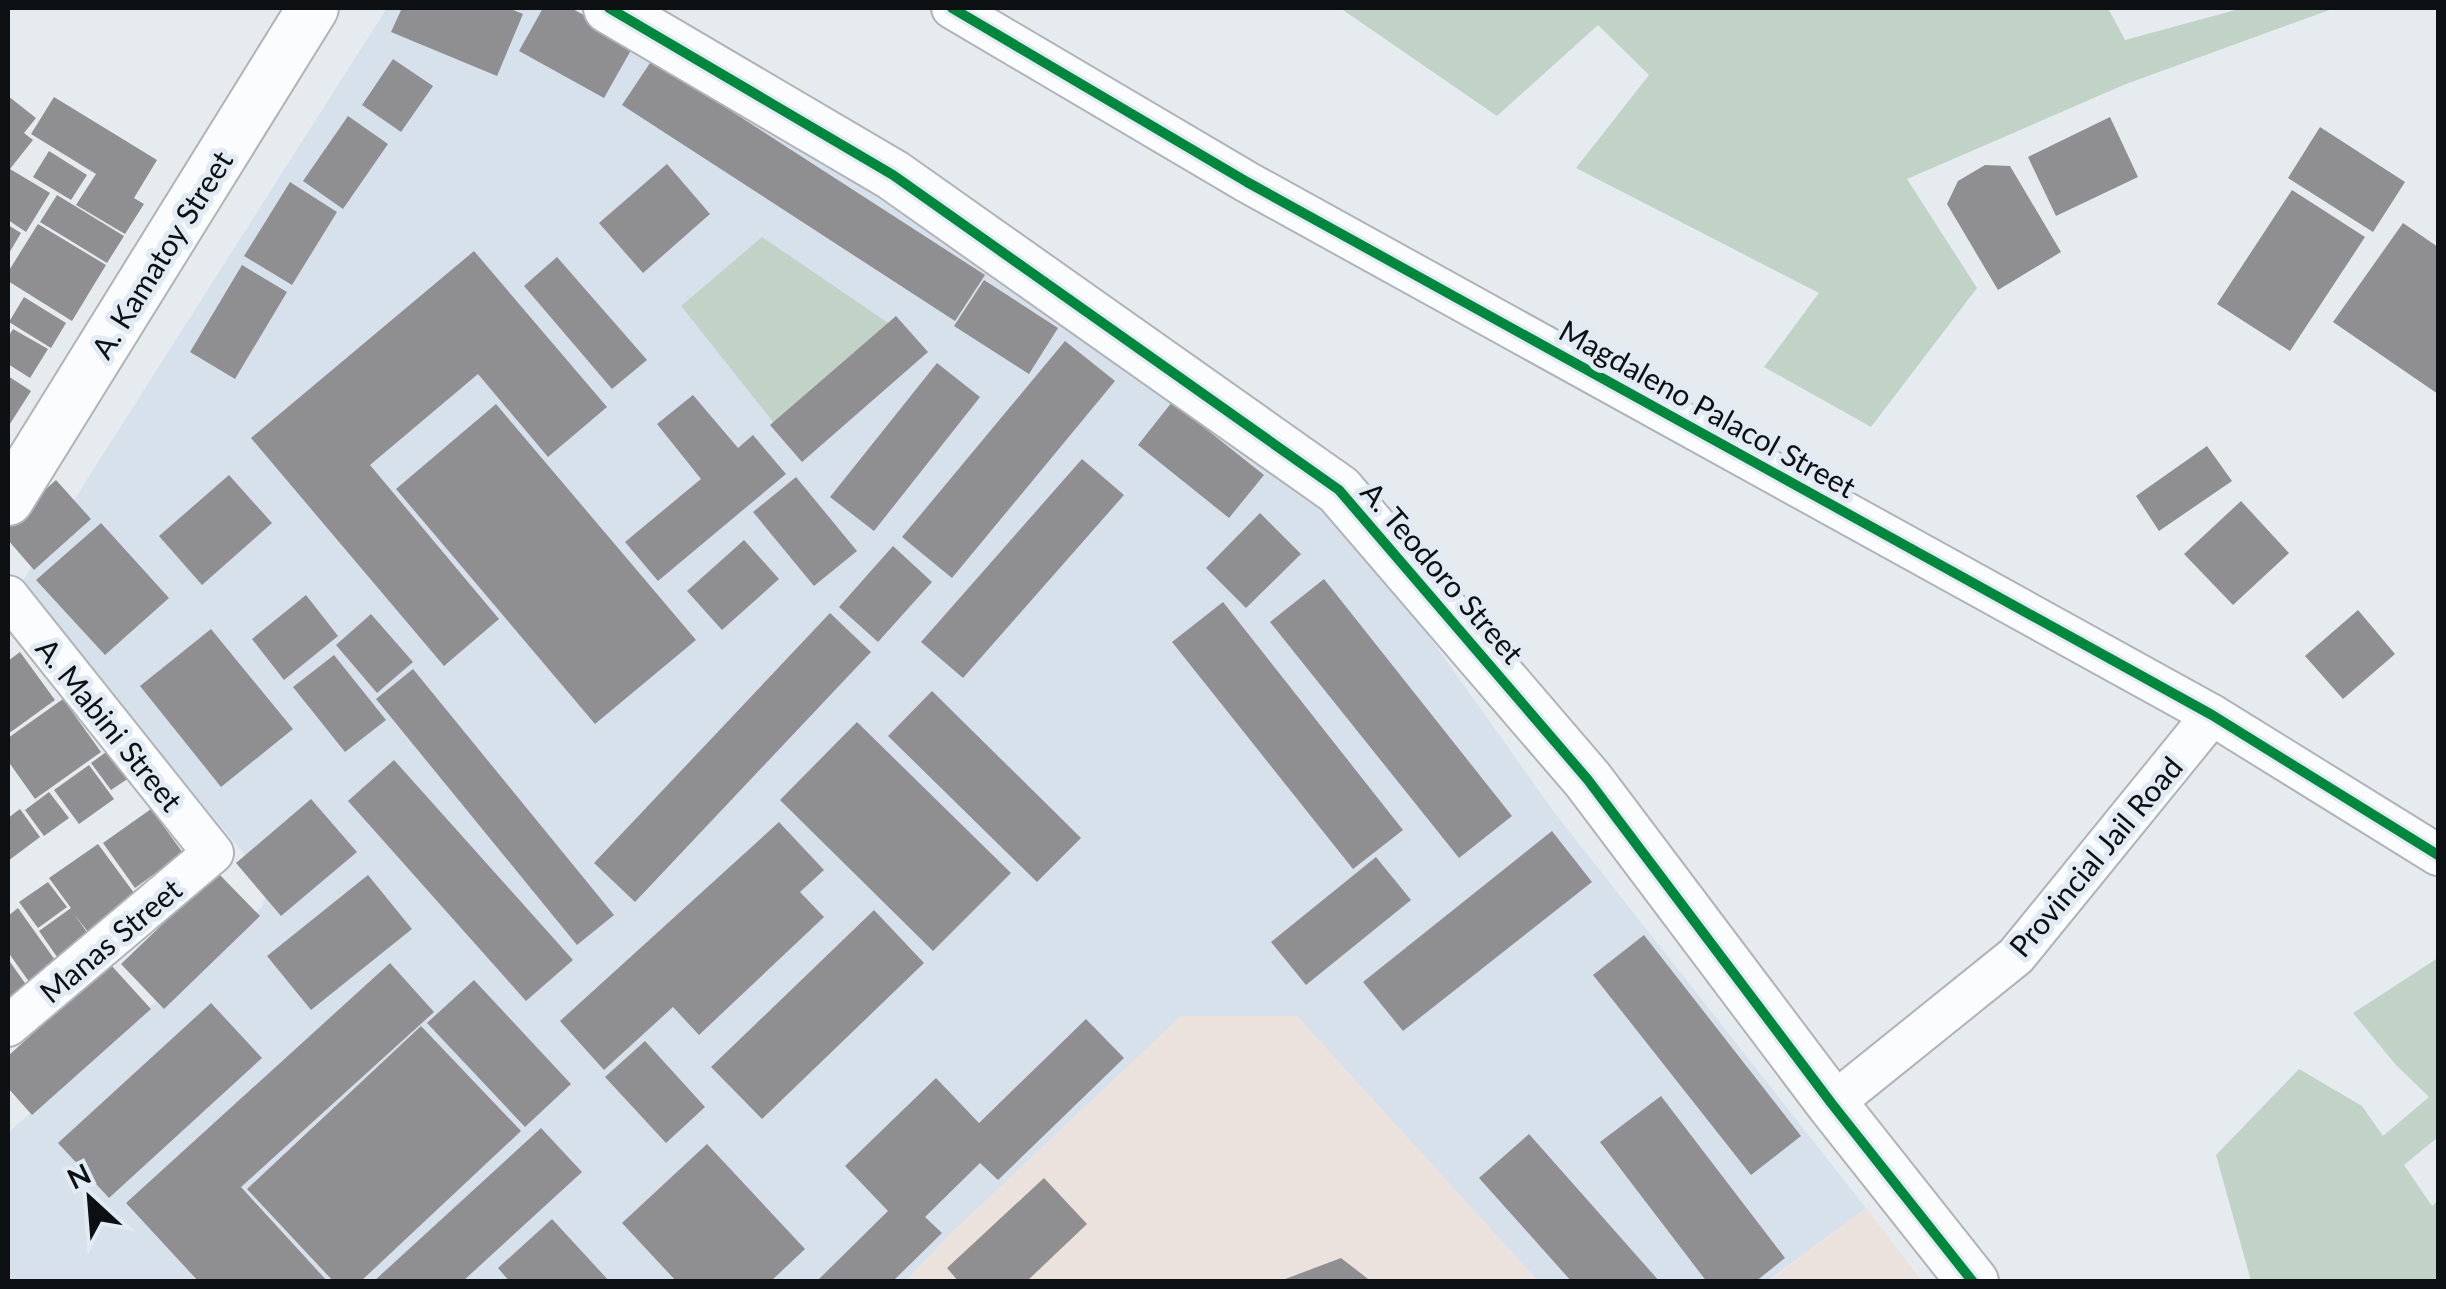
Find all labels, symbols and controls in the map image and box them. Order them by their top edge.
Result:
street label: A. Kamatoy Street [83,143,239,364]
street label: Magdaleno Palacol Street [1554,312,1863,505]
street label: A. Teodoro Street [1354,474,1532,670]
street label: A. Mabini Street [29,630,191,818]
street label: Provincial Jail Road [2001,749,2189,963]
street label: Manas Street [32,870,188,1010]
north arrow [40,1149,140,1249]
text: N [61,1156,96,1196]

